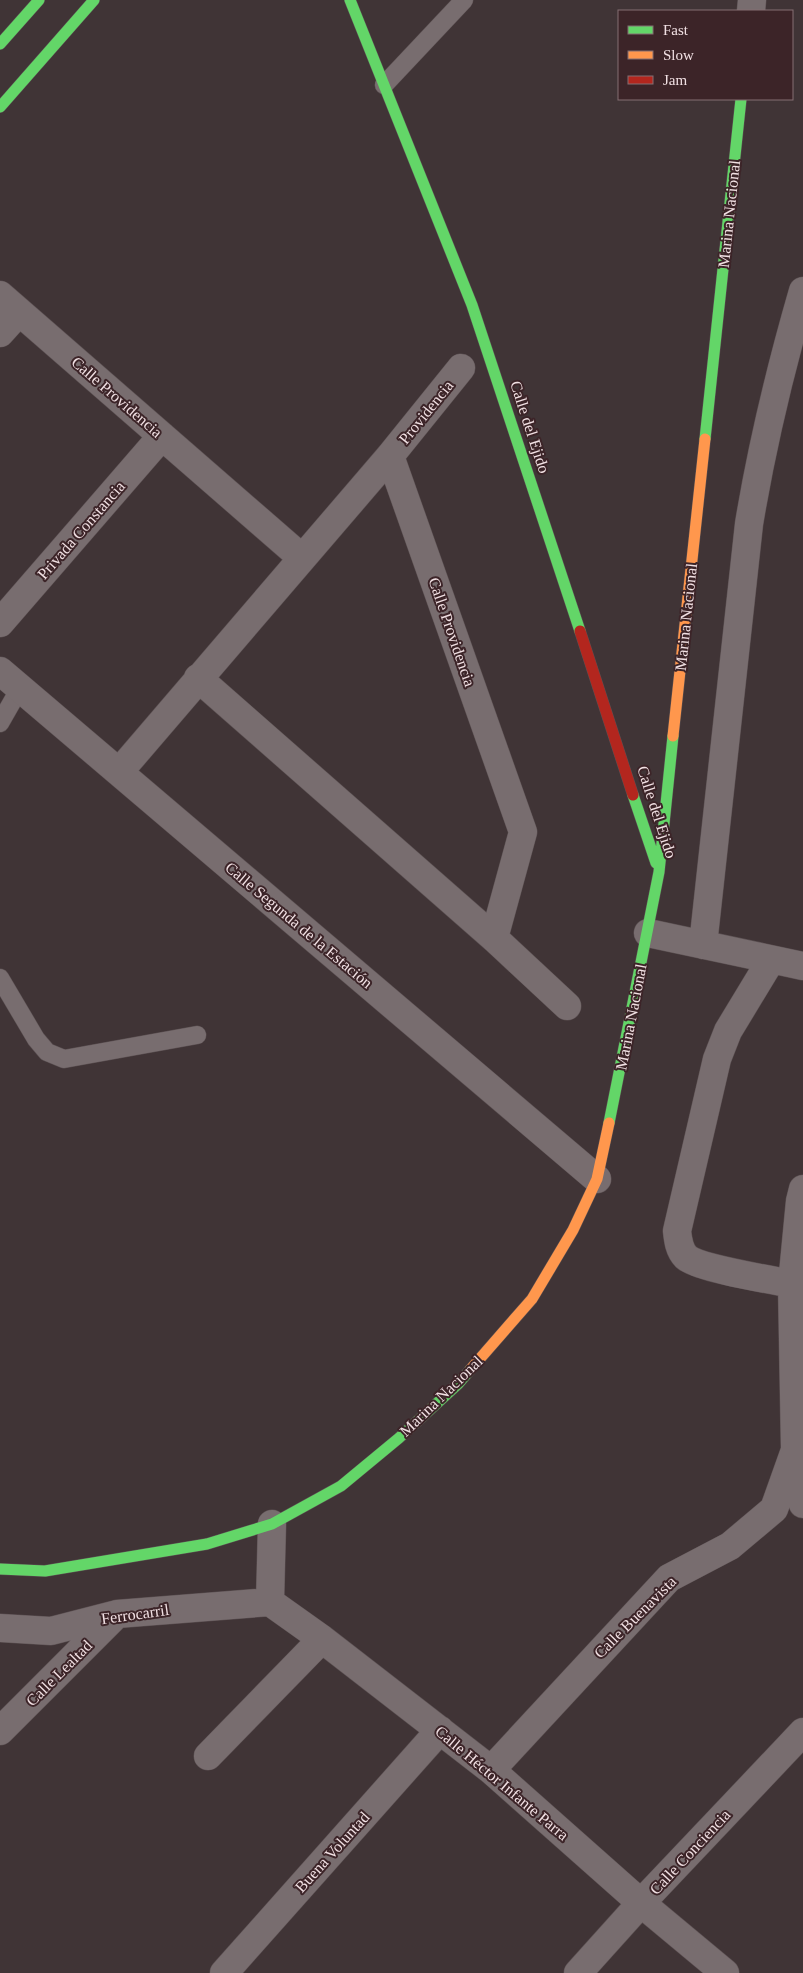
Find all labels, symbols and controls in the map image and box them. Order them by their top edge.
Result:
legend [618,10,793,100]
text: Fast [663,22,689,38]
text: Slow [663,47,694,63]
text: Jam [663,72,687,88]
street label: Marina Nacional [715,159,743,269]
street label: Calle Providencia [68,353,166,441]
street label: Providencia [395,377,457,447]
street label: Calle del Ejido [506,379,553,476]
street label: Privada Constancia [34,478,128,582]
street label: Marina Nacional [672,562,700,672]
street label: Calle Providencia [425,575,479,689]
street label: Calle del Ejido [633,764,680,861]
street label: Calle Segunda de la Estación [221,859,376,992]
street label: Marina Nacional [612,962,650,1072]
street label: Marina Nacional [396,1352,486,1440]
street label: Calle Buenavista [591,1573,679,1661]
street label: Ferrocarril [100,1601,171,1627]
street label: Calle Lealtad [23,1637,95,1709]
street label: Calle Héctor Infante Parra [432,1722,572,1844]
street label: Calle Conciencia [646,1806,734,1898]
street label: Buena Voluntad [292,1808,372,1896]

